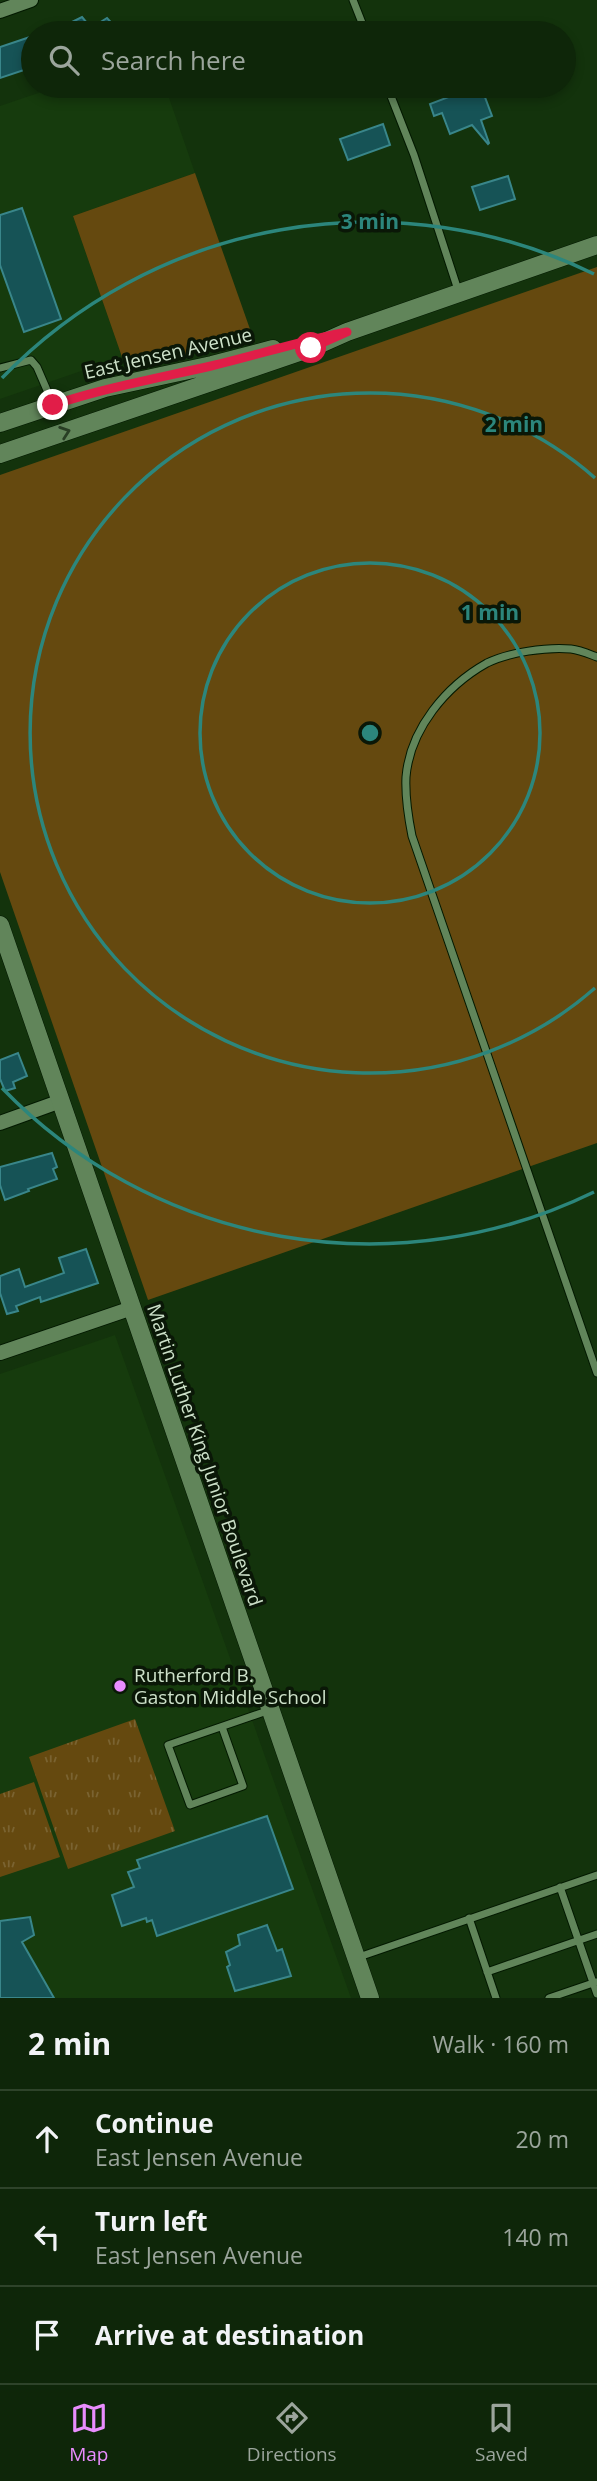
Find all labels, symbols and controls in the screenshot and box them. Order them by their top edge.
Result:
search box [21,21,576,98]
icon: search [45,41,83,79]
text: Search here [101,42,246,78]
text: 3 min [341,207,399,235]
street label: East Jensen Avenue [81,321,255,385]
route start [295,332,326,363]
route end [37,389,68,420]
text: 2 min [485,410,543,438]
one-way arrow [58,426,70,440]
text: 1 min [461,598,519,626]
centre of rings [358,721,382,745]
street label: Martin Luther King Junior Boulevard [141,1300,269,1610]
place label: Rutherford B. Gaston Middle School [134,1662,327,1710]
marker: Rutherford B. Gaston Middle School [112,1678,128,1694]
text: 2 min [28,2023,111,2064]
text: Walk · 160 m [432,2028,569,2060]
text: Continue [95,2105,214,2141]
icon: ahead [28,2120,66,2158]
text: 20 m [515,2123,569,2155]
text: East Jensen Avenue [95,2141,303,2173]
text: Turn left [95,2203,207,2239]
icon: left [28,2218,66,2256]
text: 140 m [502,2221,569,2253]
text: East Jensen Avenue [95,2239,303,2271]
icon: arrive [28,2316,66,2354]
text: Arrive at destination [95,2317,364,2353]
tab: Map [69,2399,108,2467]
tab: Directions [247,2399,337,2467]
tab: Saved [475,2399,528,2467]

